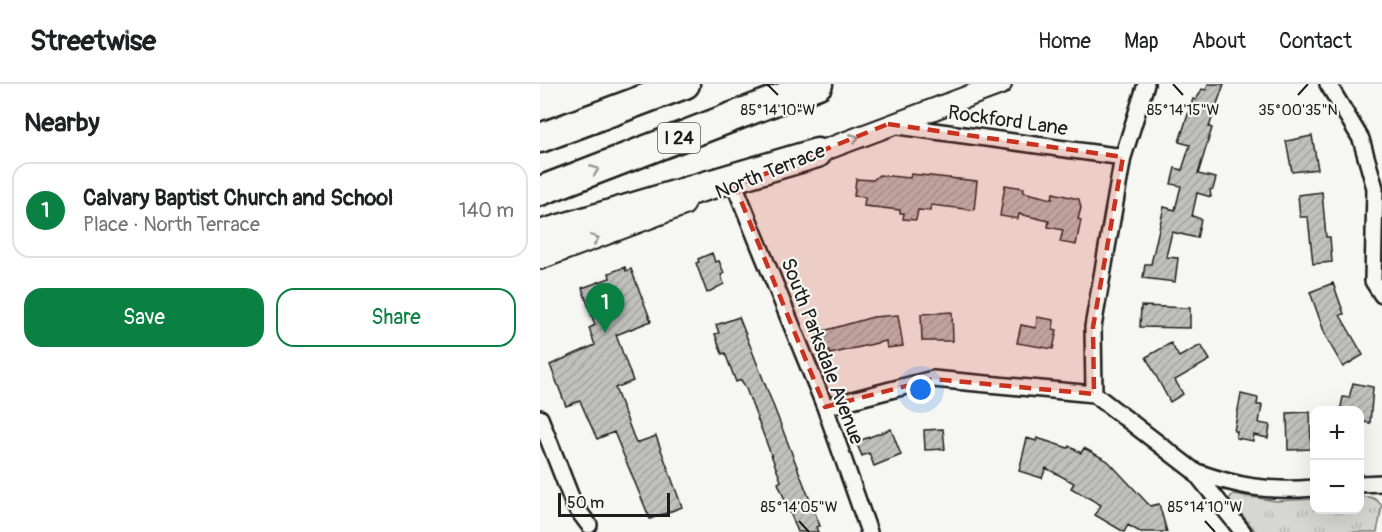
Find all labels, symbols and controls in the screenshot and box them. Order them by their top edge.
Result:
text: Streetwise [30,24,156,59]
text: Home [1038,28,1091,55]
text: Map [1124,28,1159,55]
text: About [1192,28,1246,55]
text: Contact [1279,28,1352,55]
street label: Rockford Lane [947,100,1069,141]
text: 85°14'10"W [741,101,816,120]
text: 85°14'15"W [1147,101,1220,120]
text: 35°00'35"N [1258,101,1338,120]
text: Nearby [24,107,100,139]
road number: I 24 [658,123,700,153]
one-way arrow [849,133,860,145]
street label: North Terrace [711,138,829,205]
one-way arrow [588,165,599,177]
text: Calvary Baptist Church and School [83,184,393,212]
text: 1 [42,198,49,223]
text: 140 m [459,198,514,223]
text: Place · North Terrace [83,212,260,237]
one-way arrow [589,233,600,246]
street label: South Parksdale Avenue [775,254,870,448]
pin: 1 [586,284,624,333]
button: Save [24,288,264,347]
button: Share [276,288,516,347]
your location [906,375,935,404]
map controls [1310,406,1364,514]
button: + [1310,406,1364,460]
button: − [1310,460,1364,514]
scale bar [558,490,670,518]
text: 50 m [567,493,604,513]
text: 85°14'05"W [760,498,838,517]
text: 85°14'10"W [1168,498,1243,517]

